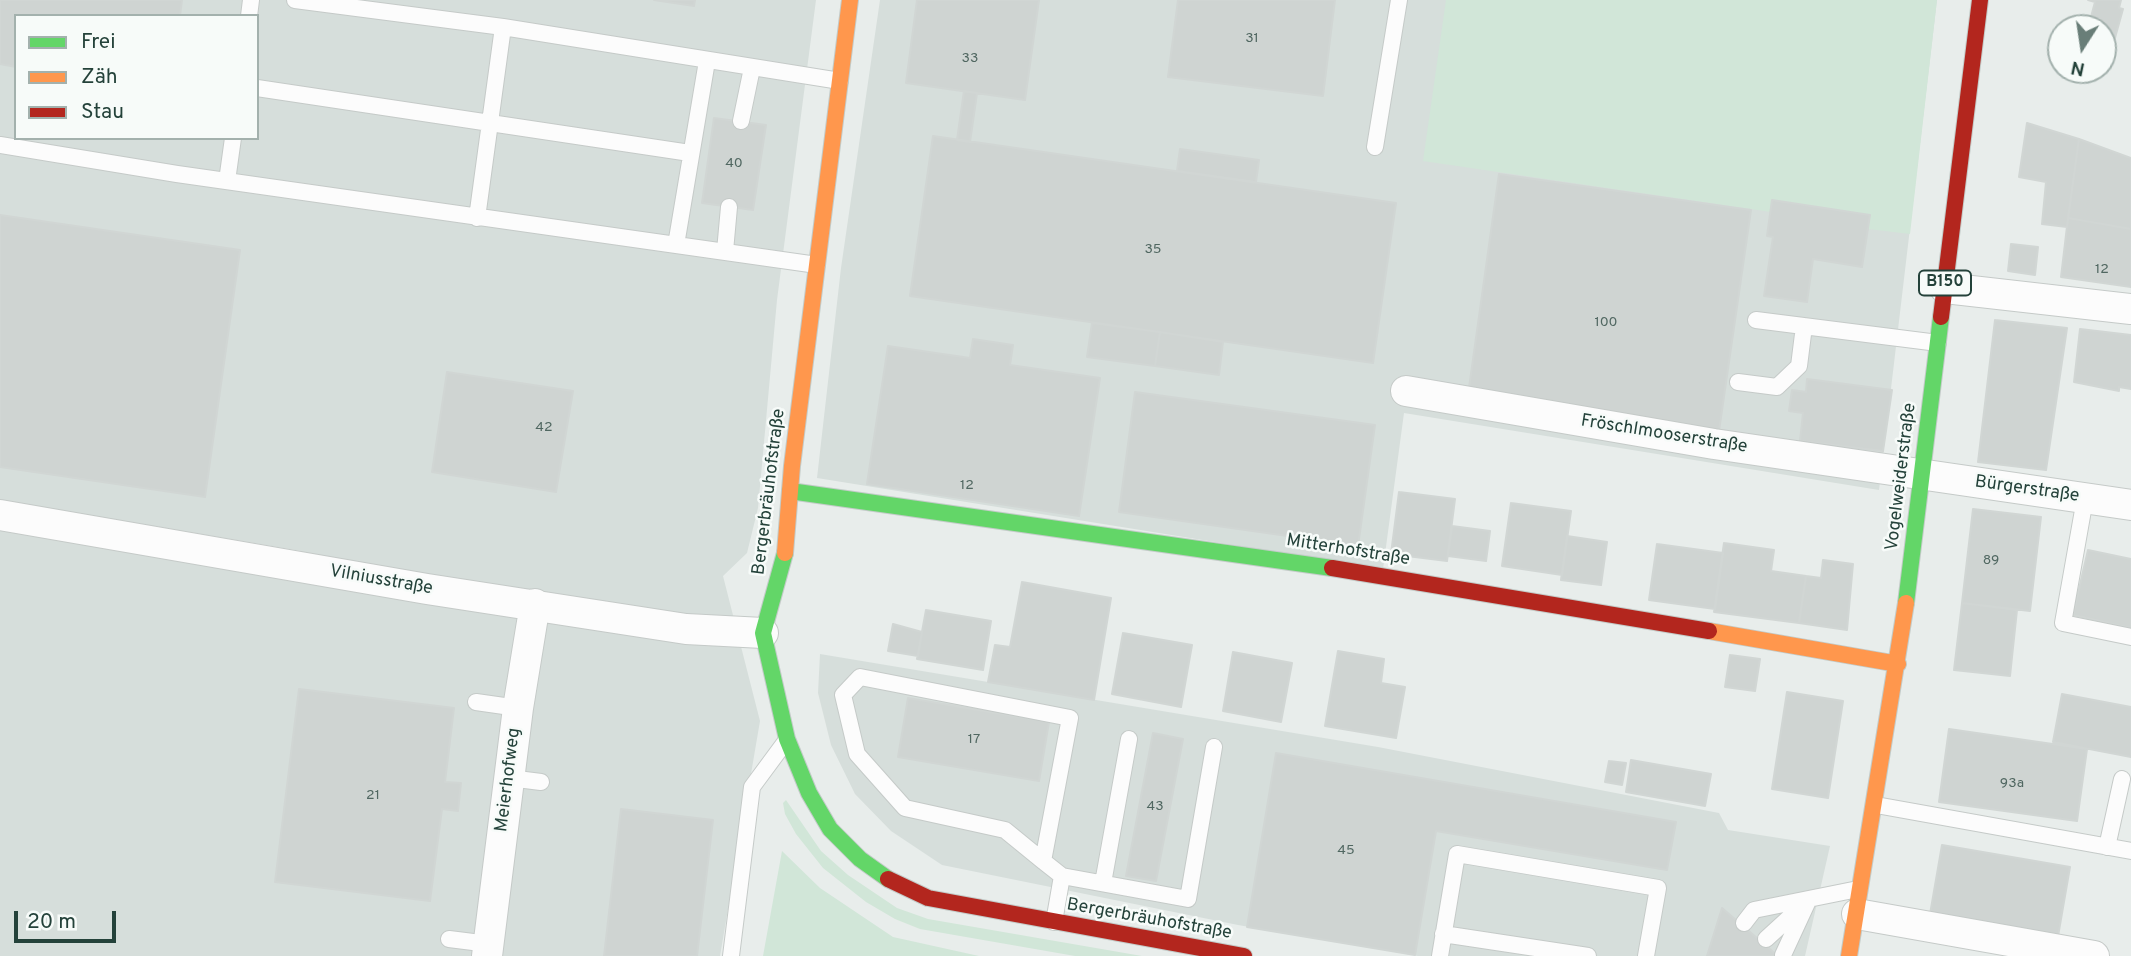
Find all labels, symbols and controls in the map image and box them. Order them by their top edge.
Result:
legend [14,14,259,140]
north arrow [2047,14,2117,84]
text: Frei [81,29,116,56]
house number: 31 [1245,31,1259,47]
house number: 33 [962,51,978,67]
text: N [2069,54,2087,81]
text: Zäh [81,64,118,91]
text: Stau [81,99,124,126]
house number: 40 [725,156,743,172]
house number: 35 [1144,242,1162,258]
house number: 12 [2095,262,2109,278]
road number: B150 [1919,270,1971,296]
house number: 100 [1594,315,1618,331]
street label: Vogelweiderstraße [1882,402,1922,552]
street label: Bergerbräuhofstraße [749,408,791,576]
street label: Fröschlmooserstraße [1579,411,1749,459]
house number: 42 [535,420,553,436]
street label: Bürgerstraße [1973,472,2081,508]
house number: 12 [960,478,974,494]
street label: Mitterhofstraße [1285,531,1411,571]
house number: 89 [1983,553,1999,569]
street label: Vilniusstraße [328,561,434,601]
street label: Meierhofweg [492,727,526,833]
house number: 17 [968,732,980,748]
house number: 93a [2000,776,2024,792]
house number: 21 [366,788,380,804]
house number: 43 [1146,799,1164,815]
house number: 45 [1337,843,1355,859]
street label: Bergerbräuhofstraße [1065,895,1233,945]
scale bar [18,897,119,941]
text: 20 m [27,909,76,936]

